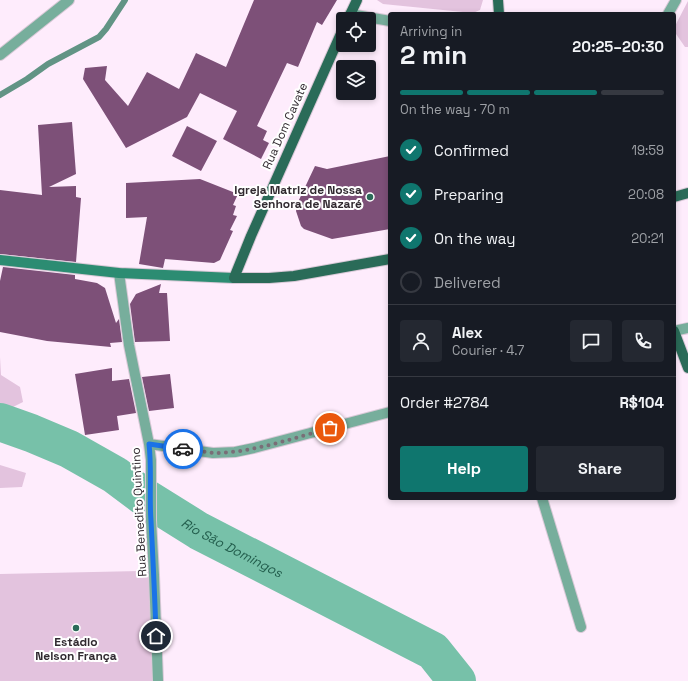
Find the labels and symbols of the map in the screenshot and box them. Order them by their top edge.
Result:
street label: Rua Dom Cavate [259,80,311,172]
place label: Igreja Matriz de Nossa Senhora de Nazaré [234,182,362,212]
marker: Igreja Matriz de Nossa Senhora de Nazaré [365,192,375,202]
pin [313,411,347,445]
courier [163,429,203,469]
street label: Rua Benedito Quintino [128,447,150,577]
water label: Rio São Domingos [178,514,286,582]
pin [139,619,173,653]
marker: Estádio Nelson França [71,623,81,633]
place label: Estádio Nelson França [35,634,117,664]

